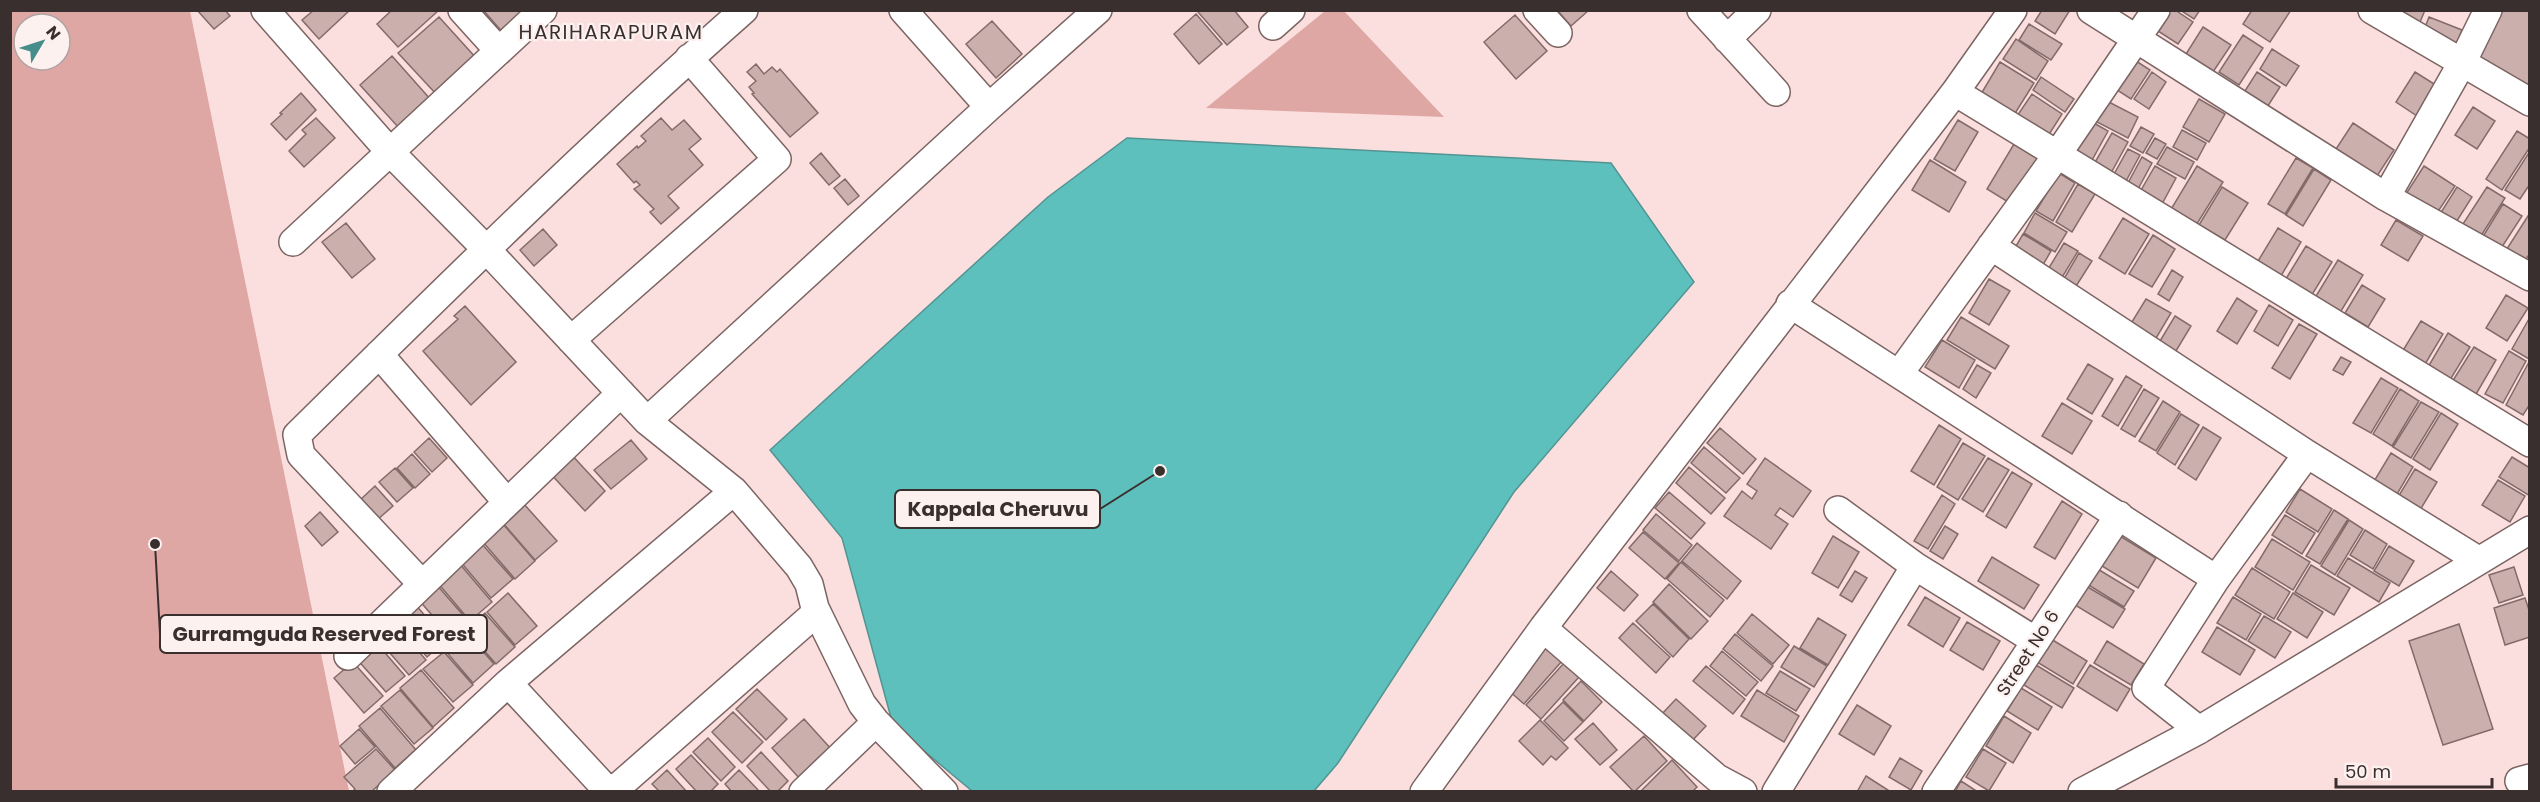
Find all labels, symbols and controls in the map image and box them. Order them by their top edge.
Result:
north arrow [12,12,72,72]
district label: HARIHARAPURAM [519,18,703,46]
text: N [41,21,66,45]
callout: Kappala Cheruvu [895,490,1100,528]
text: Kappala Cheruvu [907,495,1089,523]
street label: Street No 6 [1990,605,2065,701]
callout: Gurramguda Reserved Forest [160,615,487,653]
text: Gurramguda Reserved Forest [173,620,475,648]
scale bar [2336,751,2492,789]
text: 50 m [2345,759,2391,784]

